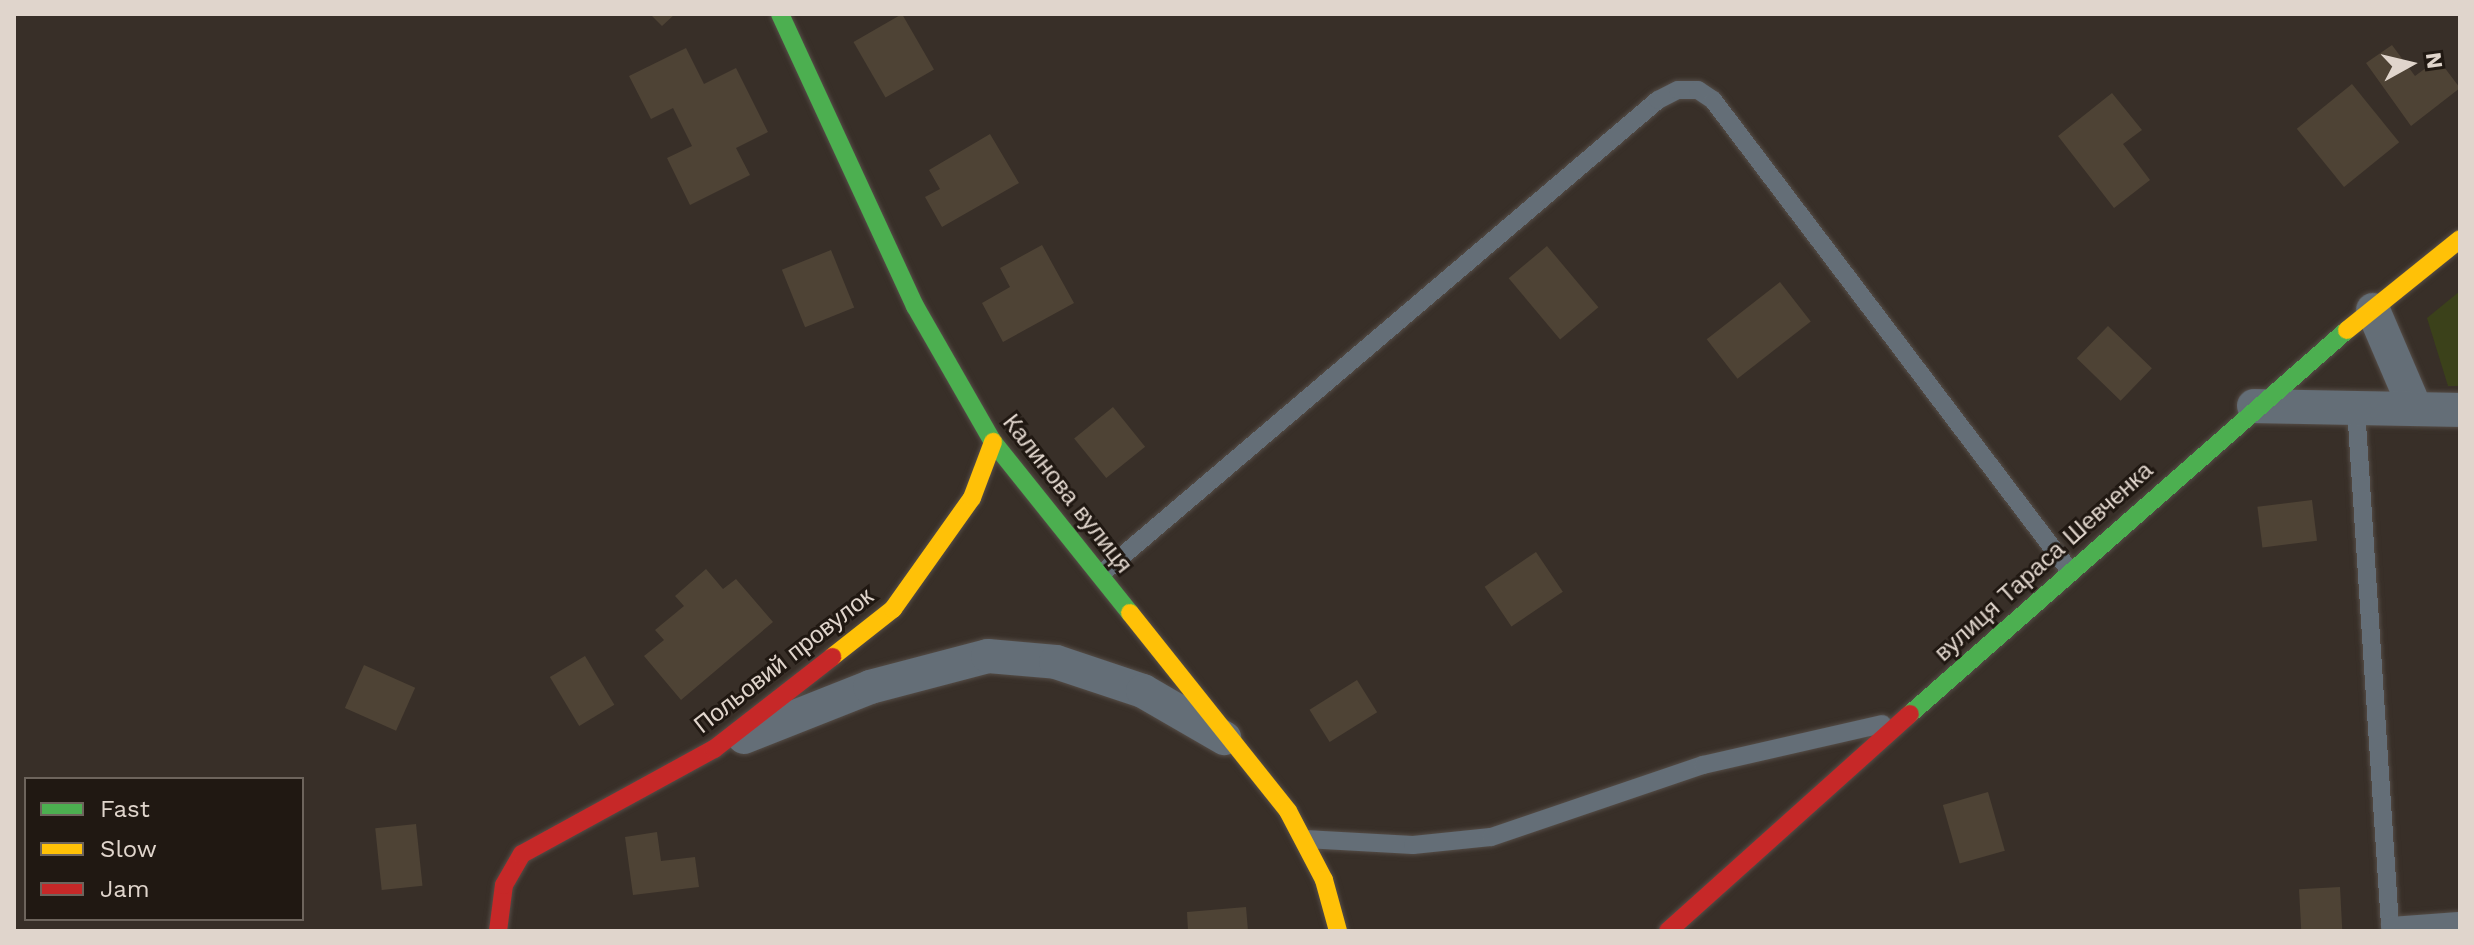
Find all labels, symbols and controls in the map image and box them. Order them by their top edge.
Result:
north arrow [2370,24,2450,104]
text: N [2421,51,2448,70]
street label: Калинова вулиця [996,409,1138,579]
street label: вулиця Тараса Шевченка [1929,456,2159,668]
street label: Польовий провулок [689,582,879,740]
legend [24,777,304,921]
text: Fast [100,795,150,823]
text: Slow [100,835,157,863]
text: Jam [100,875,150,903]

